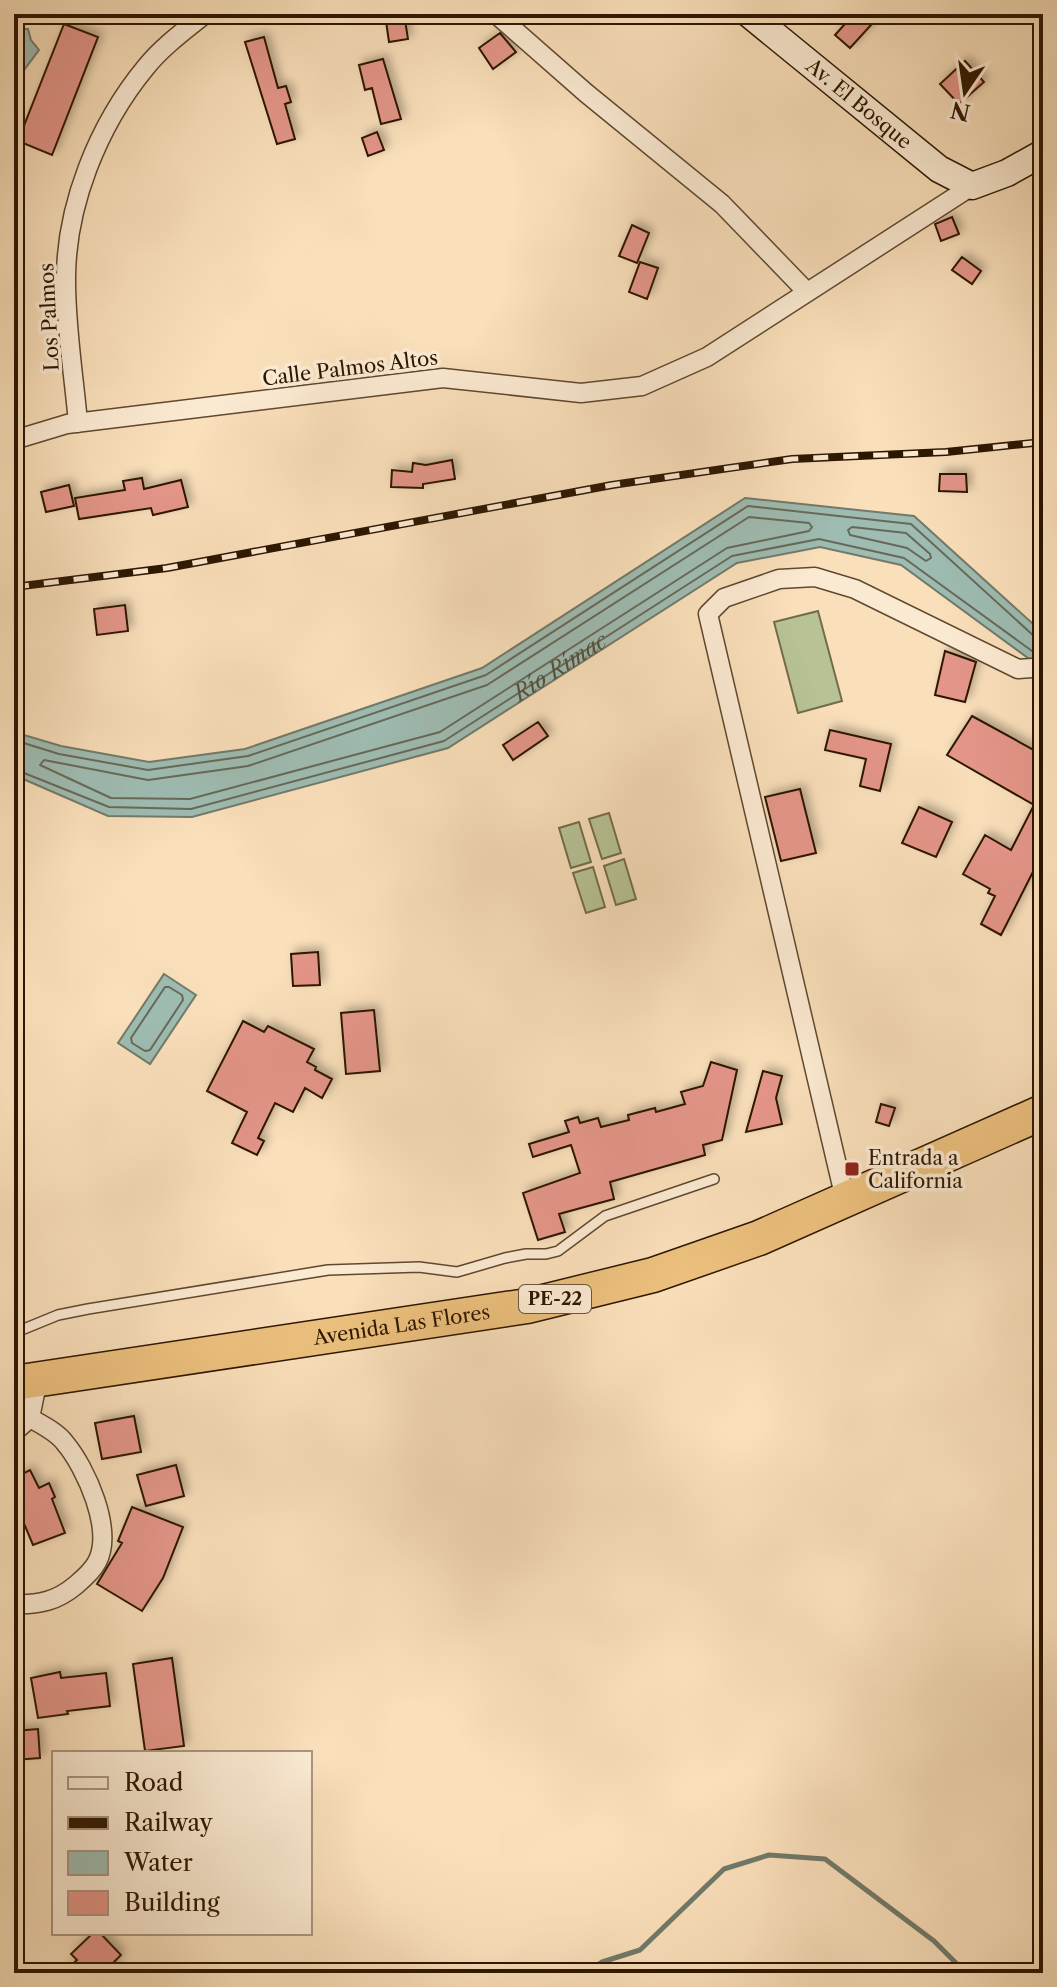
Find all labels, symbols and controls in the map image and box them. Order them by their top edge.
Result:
north arrow [925,52,1005,132]
street label: Av. El Bosque [800,53,917,154]
text: N [948,96,973,126]
street label: Los Palmos [34,262,64,372]
street label: Calle Palmos Altos [261,345,439,391]
water label: Río Rímac [506,626,613,708]
place label: Entrada a California [868,1146,963,1193]
marker: Entrada a California [843,1160,861,1178]
road number: PE-22 [519,1285,591,1313]
street label: Avenida Las Flores [311,1300,492,1350]
legend [52,1751,312,1935]
text: Road [124,1768,184,1797]
text: Railway [124,1808,214,1837]
text: Water [123,1848,193,1877]
text: Building [124,1888,220,1917]

